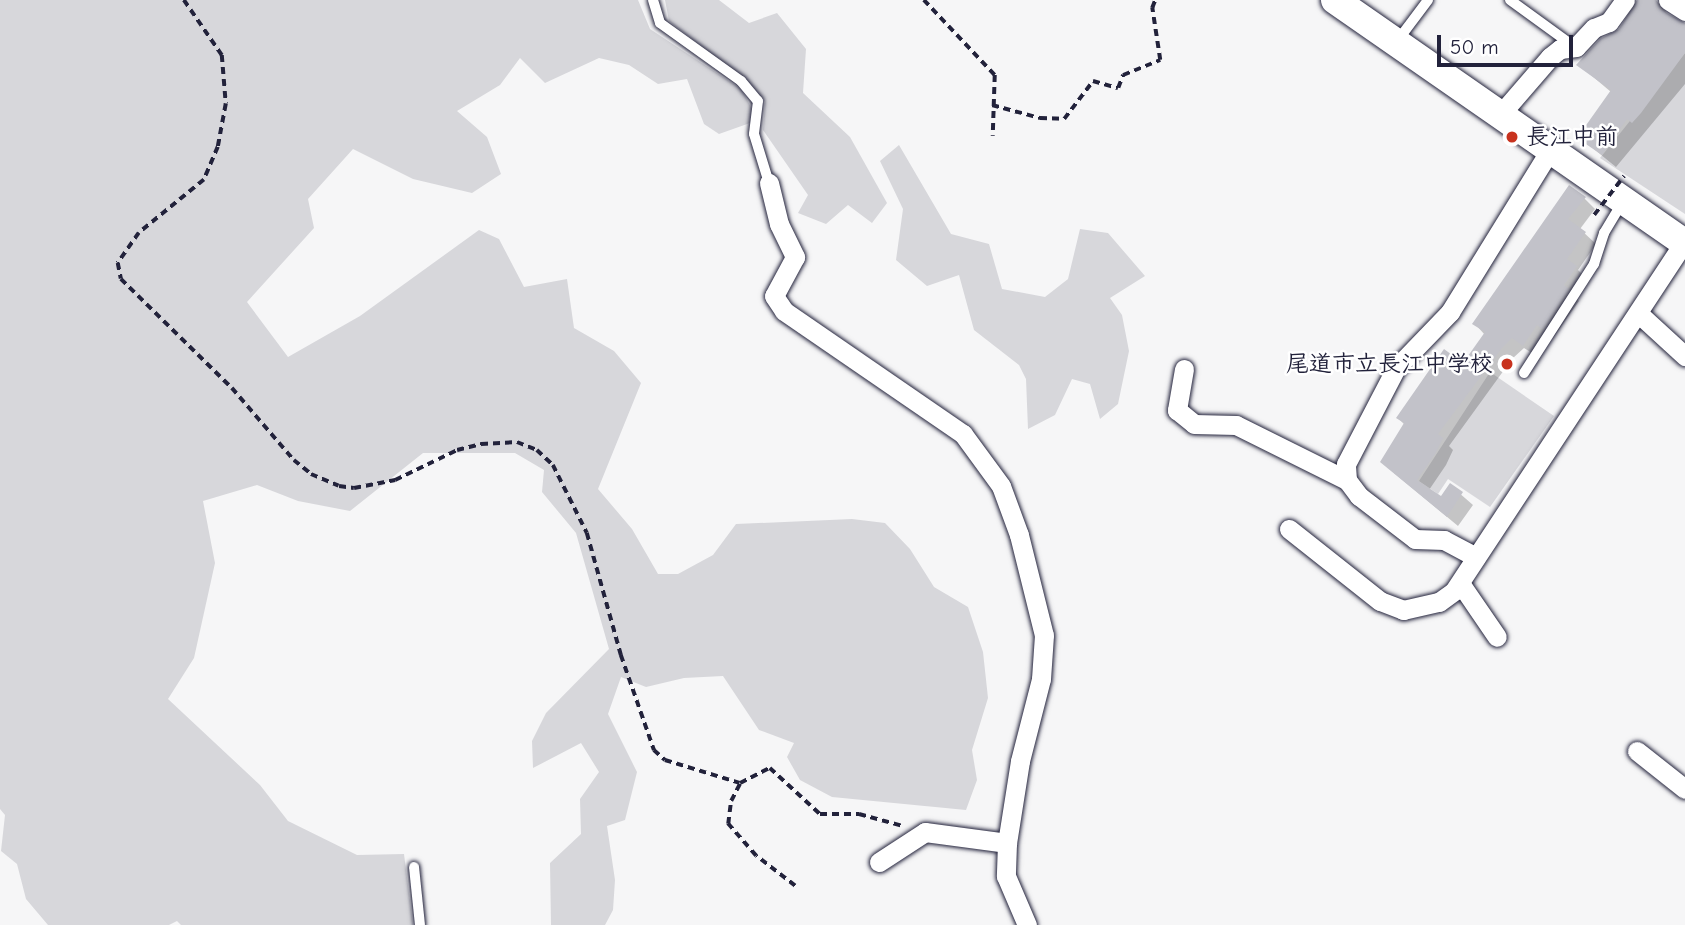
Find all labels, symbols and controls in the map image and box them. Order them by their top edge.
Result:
scale bar [1440,21,1576,65]
text: 50 m [1450,35,1499,59]
place label: 長江中前 [1526,123,1618,151]
marker: 長江中前 [1504,129,1520,145]
place label: 尾道市立長江中学校 [1286,350,1493,378]
marker: 尾道市立長江中学校 [1499,356,1515,372]

